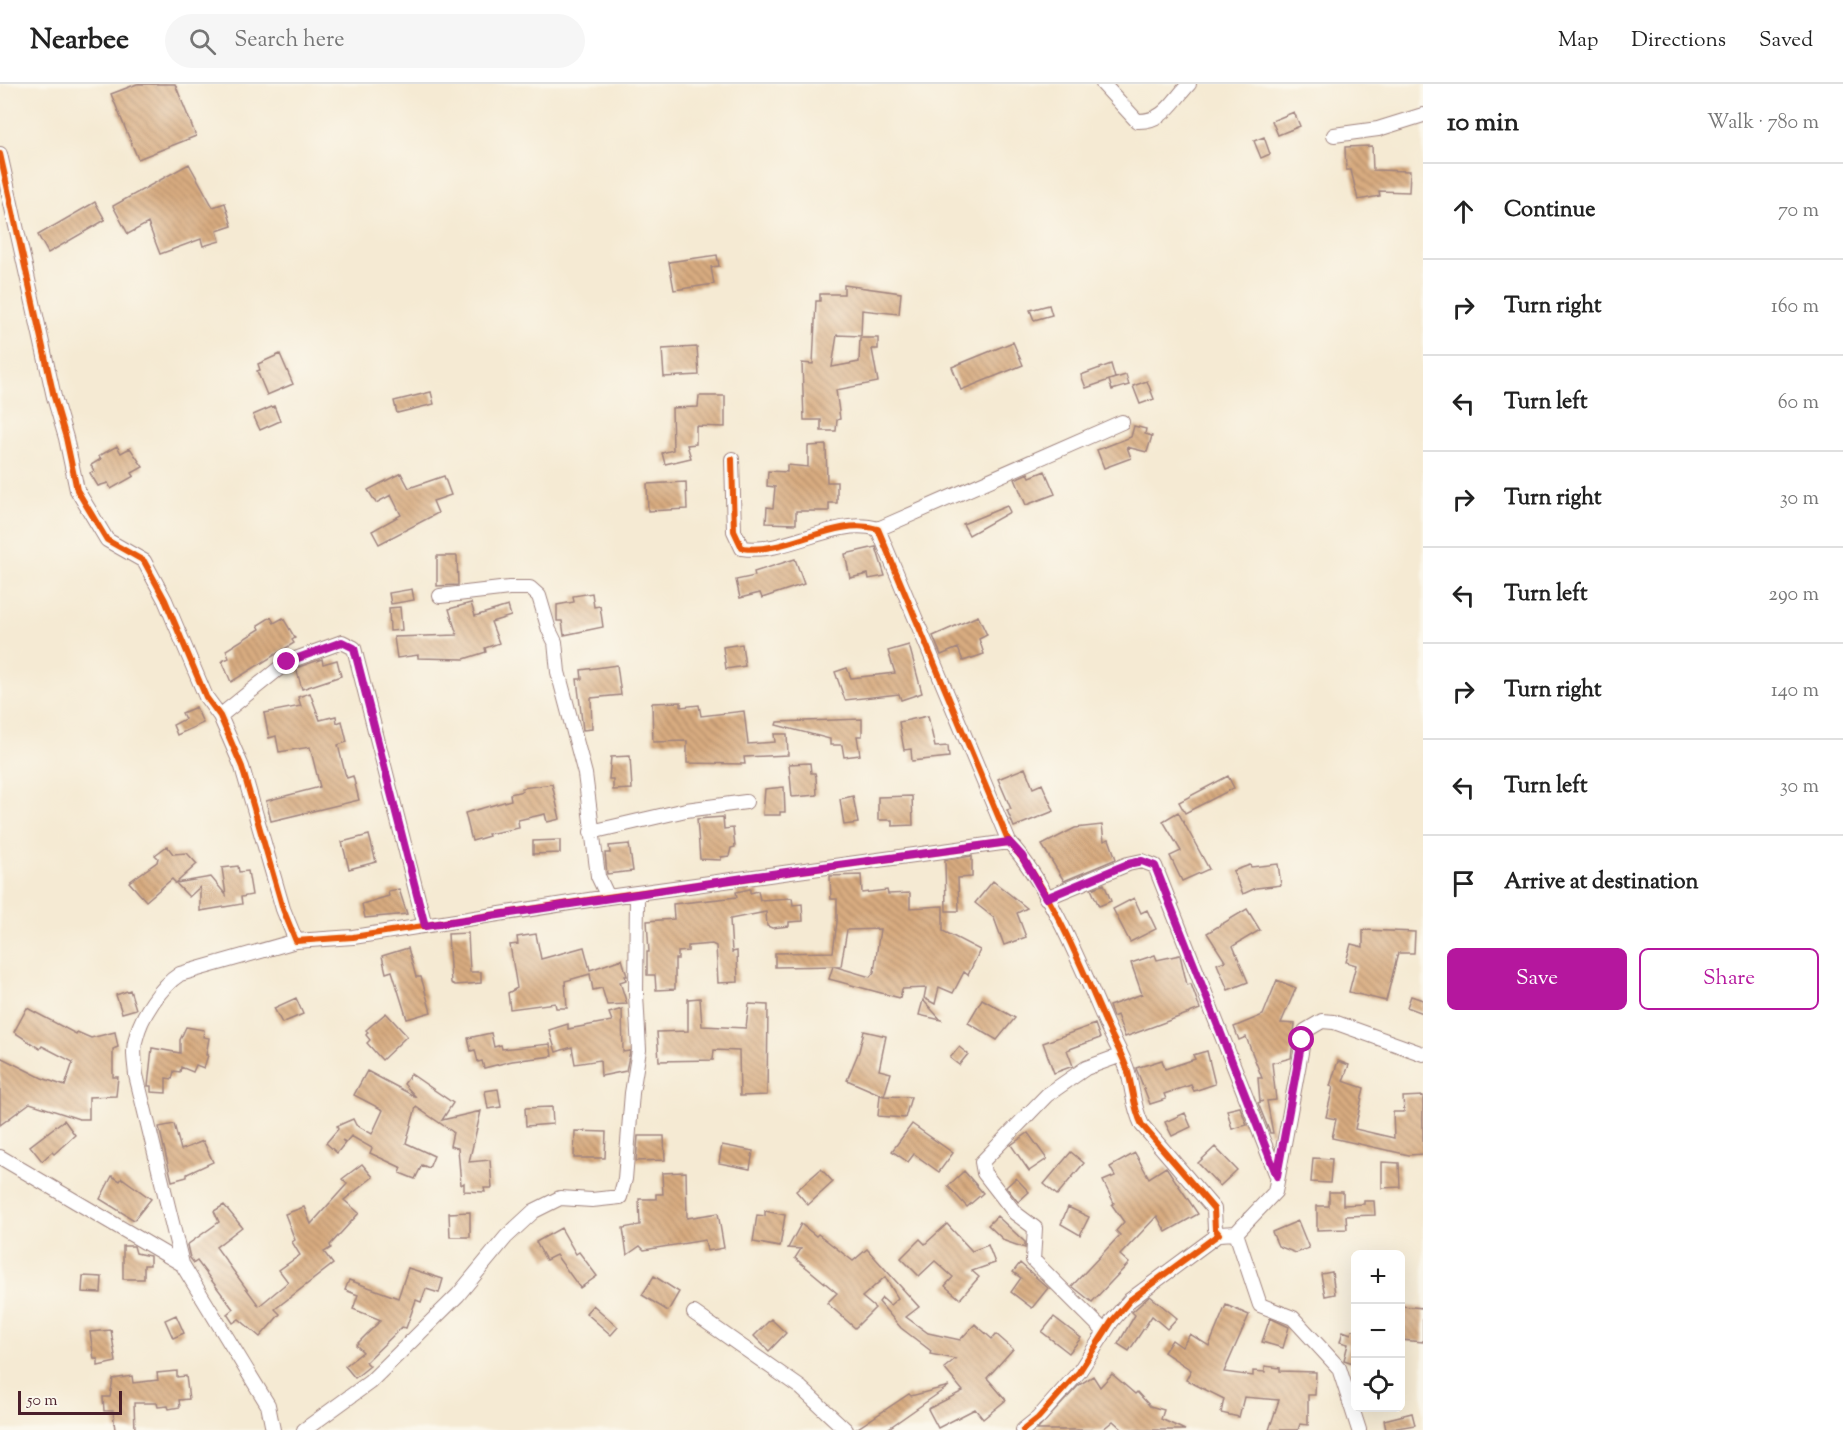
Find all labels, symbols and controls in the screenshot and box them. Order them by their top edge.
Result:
search box [165,14,585,68]
text: Nearbee [30,21,129,61]
icon: search [186,25,219,58]
text: Search here [234,25,345,57]
text: Map [1558,26,1598,56]
text: Directions [1631,26,1726,56]
text: Saved [1759,26,1813,56]
text: 10 min [1447,105,1519,142]
text: Walk · 780 m [1707,109,1819,138]
icon: ahead [1447,195,1480,228]
text: Continue [1504,195,1595,227]
text: 70 m [1778,197,1819,226]
icon: right [1447,291,1480,324]
text: Turn right [1504,291,1601,323]
text: 160 m [1771,293,1819,322]
icon: left [1447,387,1480,420]
text: Turn left [1504,387,1587,419]
text: 60 m [1778,389,1819,418]
icon: right [1447,483,1480,516]
text: Turn right [1504,483,1601,515]
text: 30 m [1780,485,1819,514]
icon: left [1447,579,1480,612]
text: Turn left [1504,579,1587,611]
text: 290 m [1769,581,1819,610]
route end [273,648,299,674]
icon: right [1447,675,1480,708]
text: Turn right [1504,675,1601,707]
text: 140 m [1771,677,1819,706]
icon: left [1447,771,1480,804]
text: Turn left [1504,771,1587,803]
text: 30 m [1780,773,1819,802]
icon: arrive [1447,867,1480,900]
text: Arrive at destination [1504,867,1699,899]
button: Save [1447,948,1627,1010]
button: Share [1639,948,1819,1010]
route start [1288,1026,1314,1052]
map controls [1351,1250,1405,1412]
button: + [1351,1250,1405,1304]
button: − [1351,1304,1405,1358]
button: locate [1351,1358,1405,1412]
scale bar [18,1388,122,1416]
text: 50 m [27,1390,58,1413]

